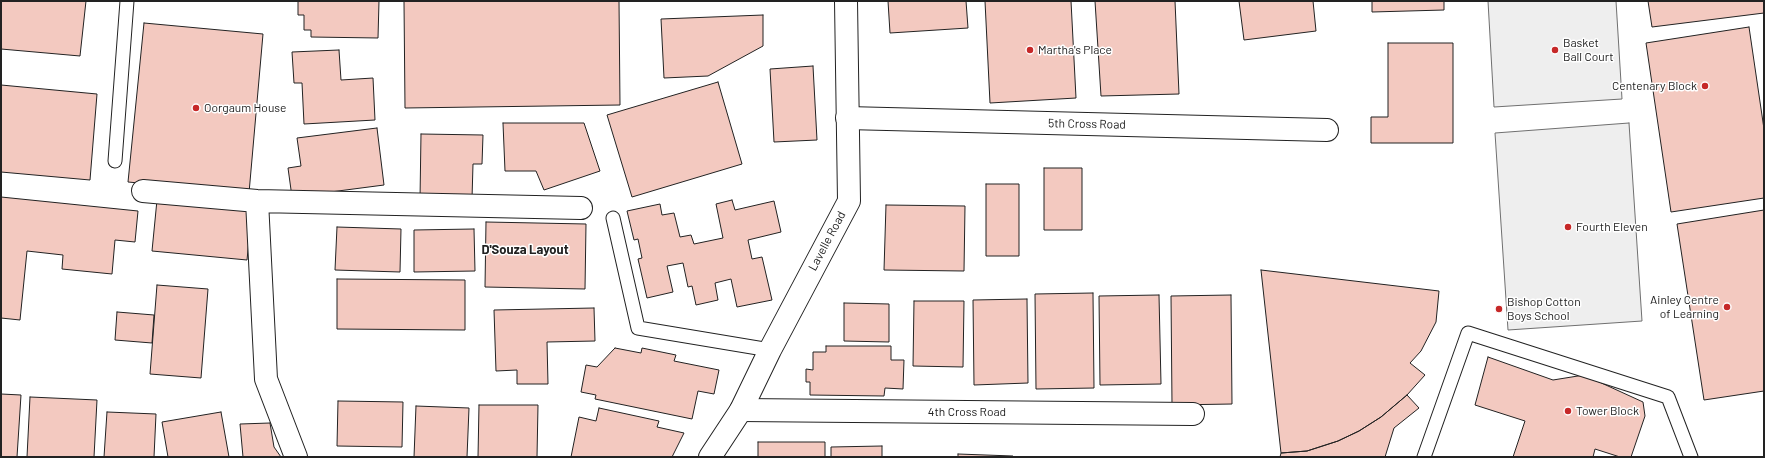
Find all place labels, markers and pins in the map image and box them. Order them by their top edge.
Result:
place label: Basket Ball Court [1563,36,1614,64]
place label: Martha's Place [1038,43,1112,57]
marker: Martha's Place [1025,45,1035,55]
marker: Basket Ball Court [1550,45,1560,55]
place label: Centenary Block [1612,79,1697,93]
marker: Centenary Block [1700,81,1710,91]
place label: Oorgaum House [204,101,287,115]
marker: Oorgaum House [191,103,201,113]
place label: Fourth Eleven [1576,220,1648,234]
marker: Fourth Eleven [1563,222,1573,232]
place label: Ainley Centre of Learning [1650,293,1719,321]
place label: Bishop Cotton Boys School [1507,295,1581,323]
marker: Ainley Centre of Learning [1722,302,1732,312]
marker: Bishop Cotton Boys School [1494,304,1504,314]
place label: Tower Block [1576,404,1639,418]
marker: Tower Block [1563,406,1573,416]

